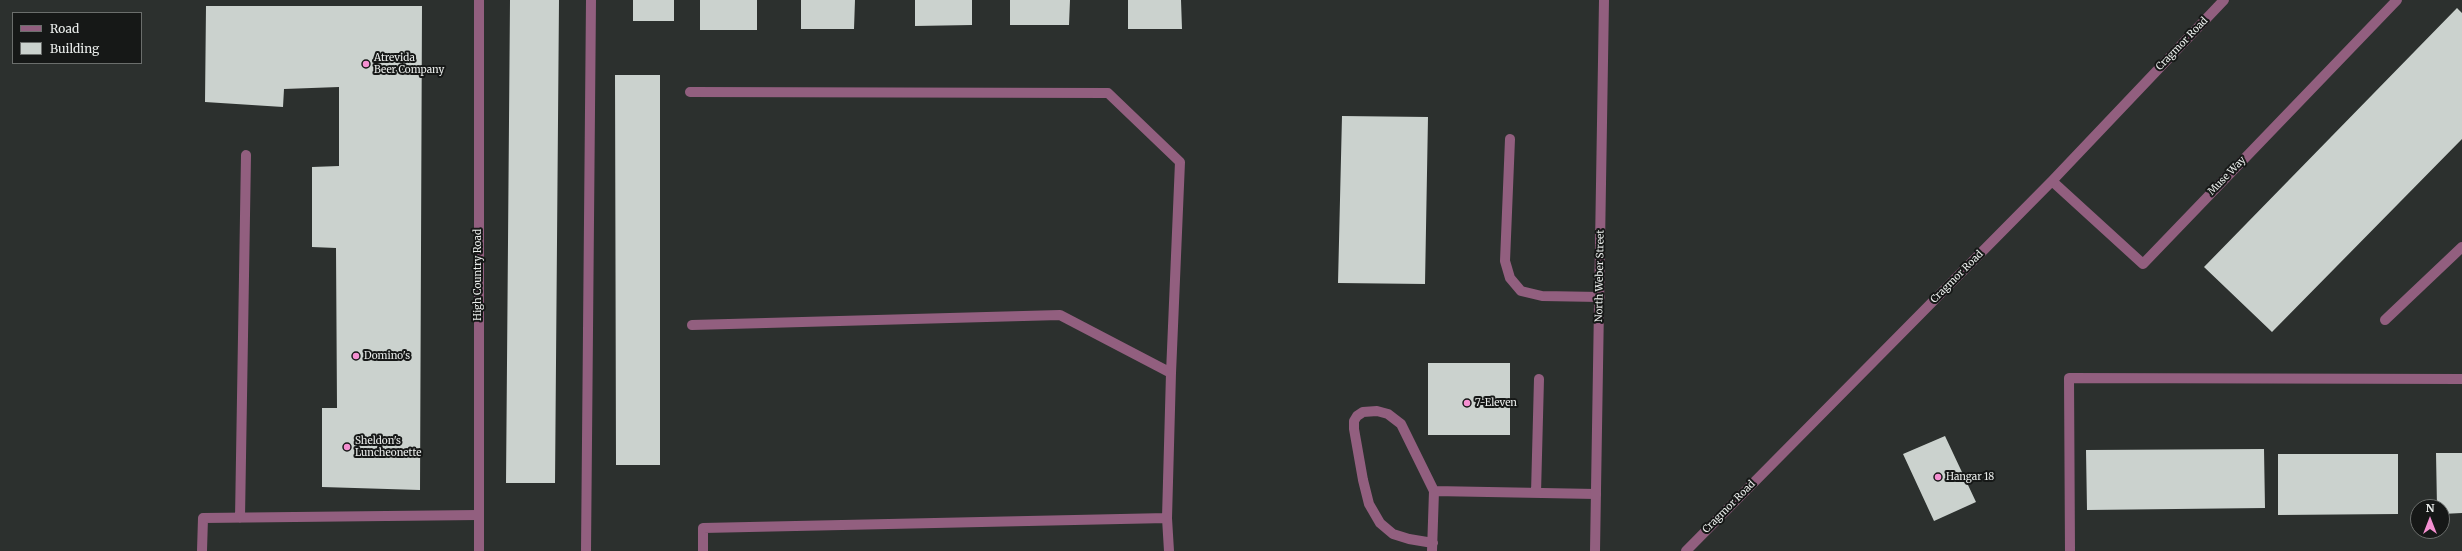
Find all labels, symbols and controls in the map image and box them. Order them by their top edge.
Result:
legend [12,12,142,64]
street label: Cragmor Road [2154,15,2210,73]
text: Road [50,21,79,36]
text: Building [50,41,99,56]
place label: Atrevida Beer Company [374,52,444,76]
marker: Atrevida Beer Company [361,59,371,69]
street label: Muse Way [2206,154,2248,198]
street label: High Country Road [472,229,484,321]
street label: North Weber Street [1593,230,1607,322]
street label: Cragmor Road [1928,248,1986,306]
place label: Domino's [364,350,410,362]
marker: Domino's [351,351,361,361]
place label: 7-Eleven [1475,397,1517,409]
marker: 7-Eleven [1462,398,1472,408]
place label: Sheldon's Luncheonette [355,435,421,458]
marker: Sheldon's Luncheonette [342,442,352,452]
place label: Hangar 18 [1946,471,1994,483]
marker: Hangar 18 [1933,472,1943,482]
street label: Cragmor Road [1700,478,1758,536]
north arrow [2410,499,2450,539]
text: N [2426,501,2434,515]

